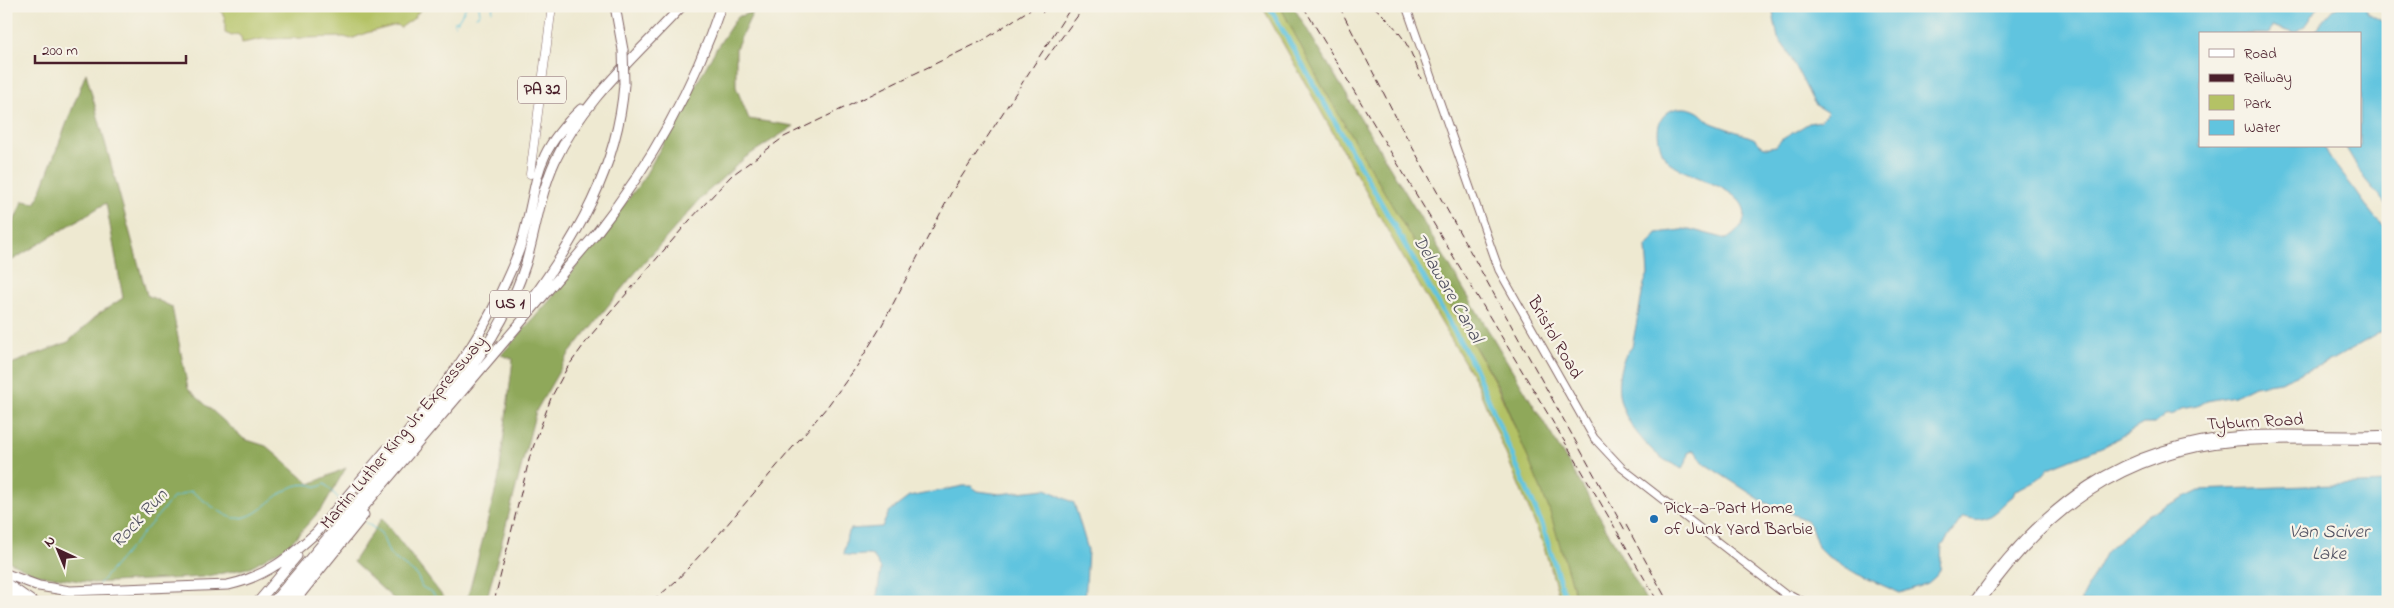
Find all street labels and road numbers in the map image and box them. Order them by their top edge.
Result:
road number: PA 32 [518,76,566,104]
road number: US 1 [490,290,530,318]
street label: Bristol Road [1519,291,1588,384]
street label: Martin Luther King Jr. Expressway [315,330,494,537]
street label: Tyburn Road [2206,407,2304,439]

